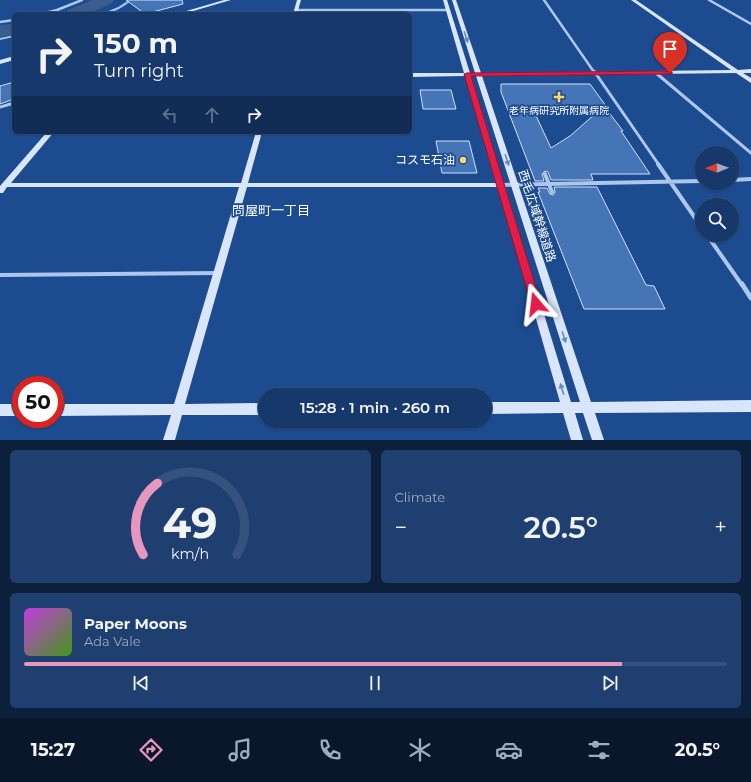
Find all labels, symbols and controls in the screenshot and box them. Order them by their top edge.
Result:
text: 150 m [94,26,178,60]
icon: right [28,28,80,80]
one-way arrow [463,31,469,43]
pin [653,32,687,73]
icon: arrive [659,38,681,60]
text: Turn right [94,60,184,82]
marker: 老年病研究所附属病院 [553,91,565,103]
icon: left [159,104,181,126]
icon: ahead [201,104,223,126]
icon: right [243,104,265,126]
place label: 老年病研究所附属病院 [509,104,609,117]
north arrow [695,146,739,190]
map controls [695,146,739,242]
place label: コスモ石油 [395,152,455,167]
marker: コスモ石油 [458,155,468,165]
one-way arrow [504,155,510,167]
street label: 西毛広域幹線道路 [516,168,559,264]
button: search [695,198,739,242]
district label: 問屋町一丁目 [232,202,310,218]
position arrow [515,283,557,325]
one-way arrow [561,332,567,344]
speed limit sign: 50 [12,376,64,428]
one-way arrow [559,383,565,395]
text: 15:28 · 1 min · 260 m [300,398,450,417]
text: Climate [395,489,445,505]
text: 49 [163,497,218,547]
text: 20.5° [524,509,598,546]
text: − [395,514,407,541]
text: + [714,514,727,541]
text: km/h [171,544,209,562]
text: Paper Moons [84,614,187,633]
text: Ada Vale [84,633,141,649]
icon: previous [130,672,152,694]
icon: pause [364,672,386,694]
icon: next [599,672,621,694]
icon: directions [137,736,165,764]
icon: music [226,736,254,764]
icon: phone [316,736,344,764]
icon: climate [406,736,434,764]
icon: car [495,736,523,764]
icon: filters [585,736,613,764]
text: 15:27 [31,739,75,761]
text: 20.5° [675,739,720,761]

